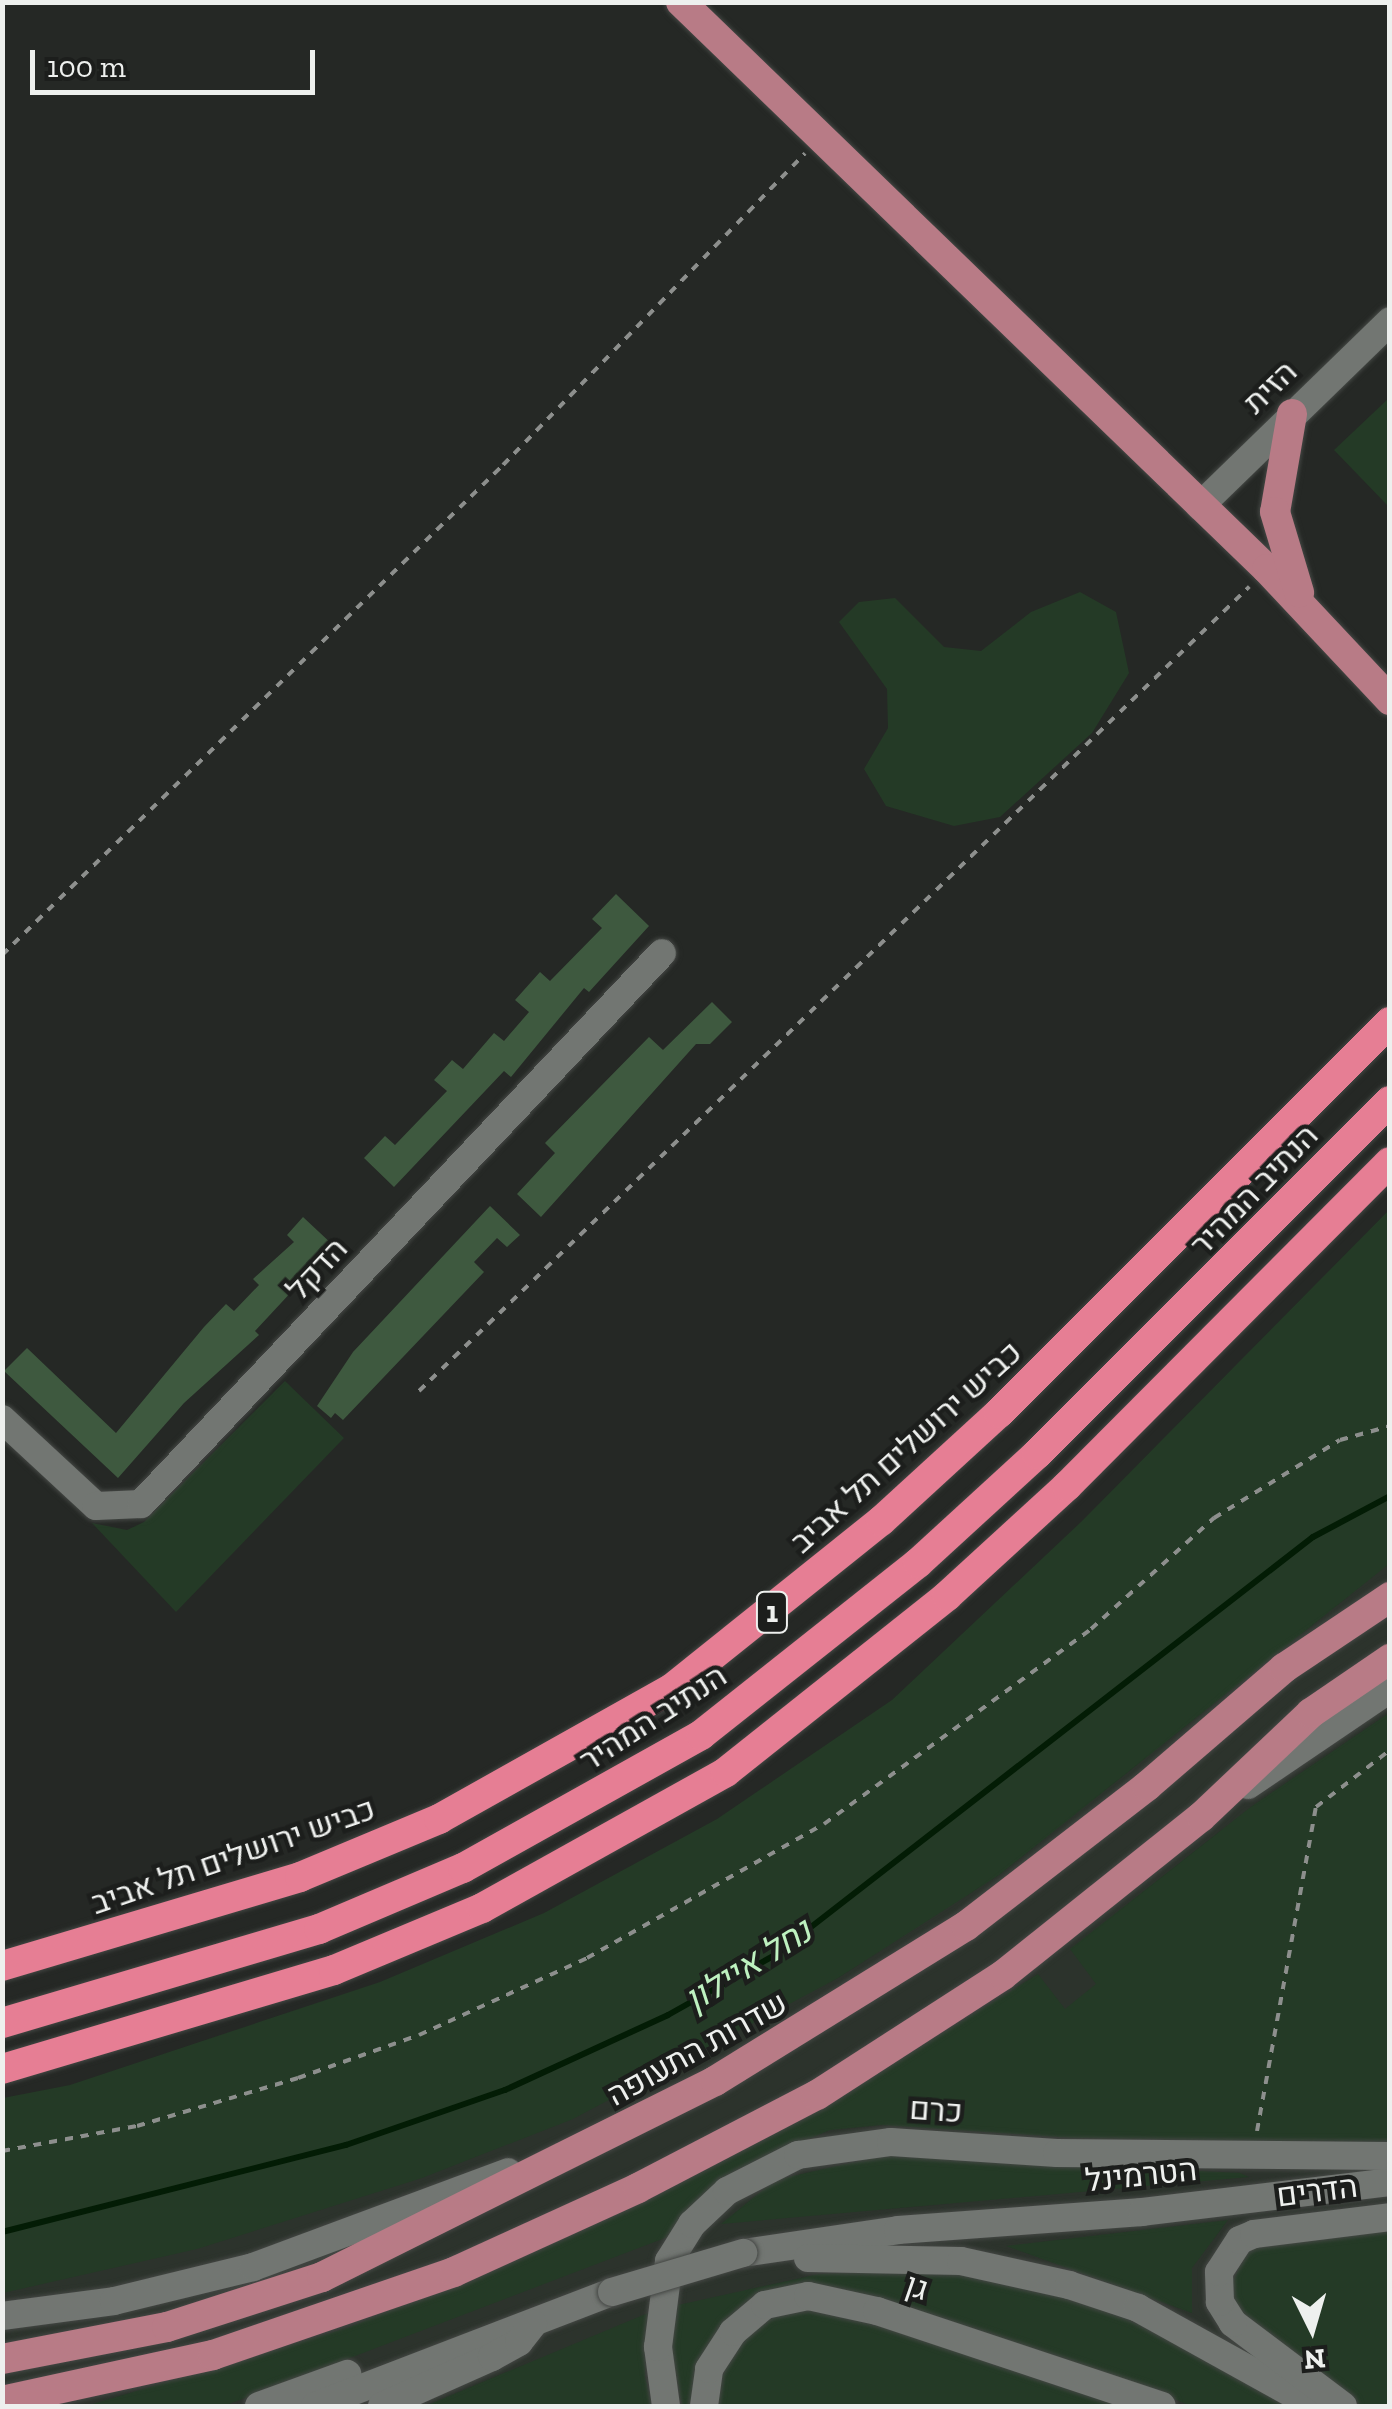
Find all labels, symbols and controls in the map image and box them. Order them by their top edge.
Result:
scale bar [35,30,320,92]
text: 100 m [47,49,126,85]
street label: הזית [1235,352,1305,422]
street label: הנתיב המהיר [1182,1116,1326,1264]
street label: הדקל [278,1230,356,1308]
street label: כביש ירושלים תל אביב [782,1333,1030,1561]
road number: 1 [754,1587,790,1637]
street label: הנתיב המהיר [572,1656,734,1780]
street label: כביש ירושלים תל אביב [86,1789,380,1923]
water label: נחל איילון [677,1910,819,2020]
street label: שדרות התעופה [600,1984,794,2114]
street label: כרם [908,2089,964,2131]
street label: הטרמינל [1083,2150,1199,2200]
street label: הדרים [1274,2167,1360,2215]
street label: גן [901,2265,933,2309]
north arrow [1262,2279,1362,2379]
text: N [1303,2342,1327,2377]

